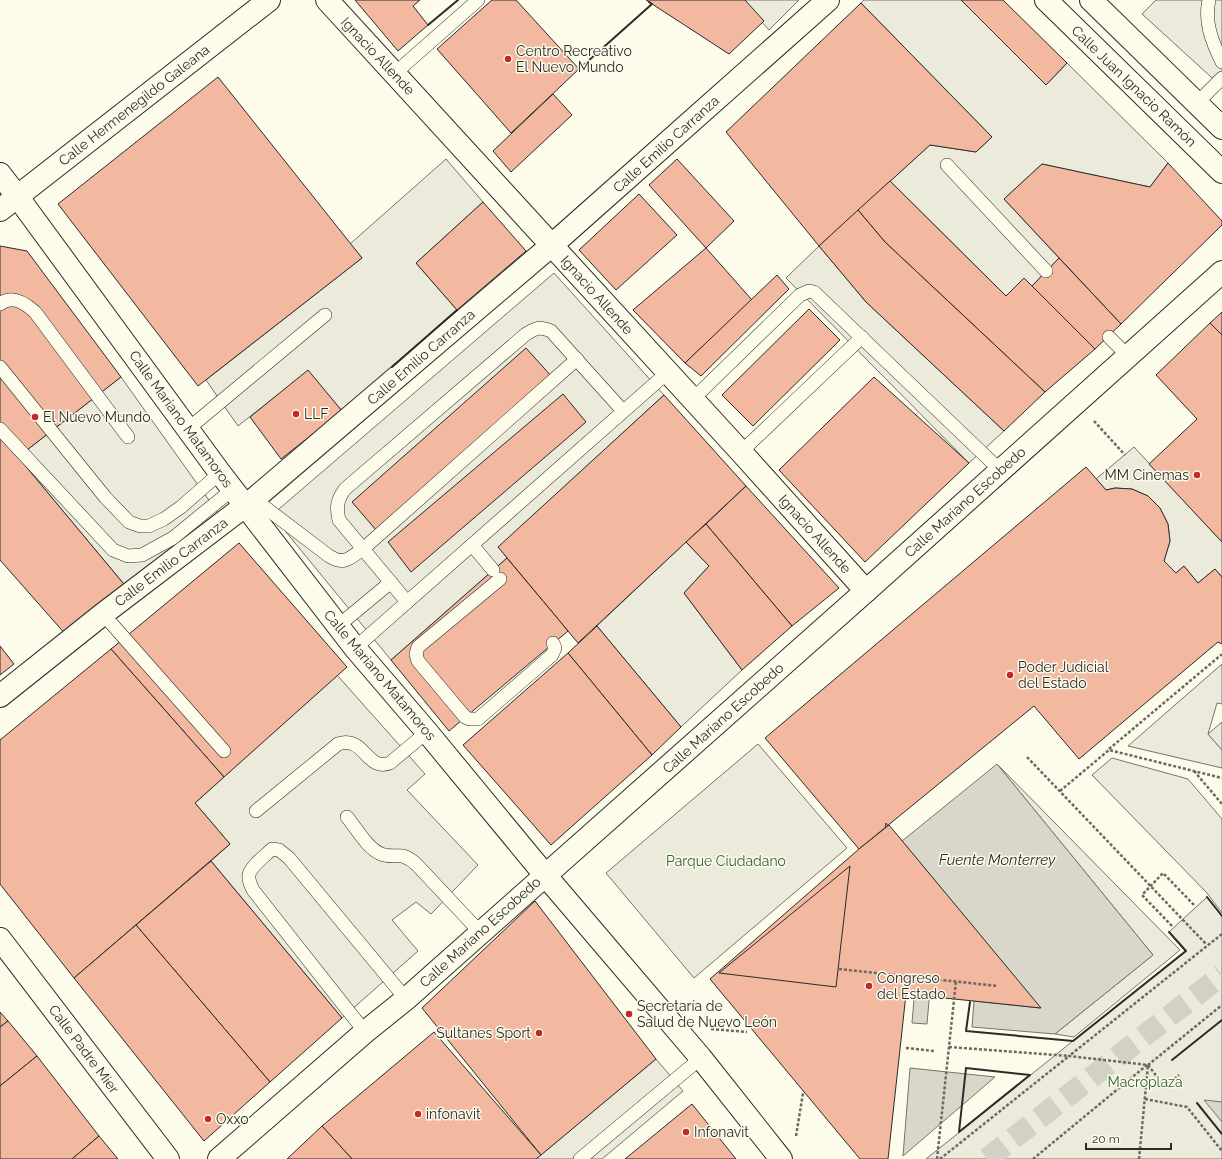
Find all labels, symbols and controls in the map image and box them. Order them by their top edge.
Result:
street label: Ignacio Allende [338,14,418,98]
street label: Calle Juan Ignacio Ramón [1068,22,1200,150]
street label: Calle Hermenegildo Galeana [56,41,212,169]
place label: Centro Recreativo El Nuevo Mundo [516,43,632,75]
marker: Centro Recreativo El Nuevo Mundo [503,54,513,64]
street label: Calle Emilio Carranza [610,92,722,196]
street label: Ignacio Allende [557,252,637,338]
street label: Calle Emilio Carranza [364,306,478,408]
street label: Calle Mariano Matamoros [126,347,236,491]
place label: LLF [304,406,329,422]
place label: El Nuevo Mundo [43,409,151,425]
marker: LLF [291,409,301,419]
marker: El Nuevo Mundo [30,412,40,422]
street label: Calle Mariano Escobedo [901,443,1029,561]
place label: MM Cinemas [1105,467,1189,483]
marker: MM Cinemas [1192,470,1202,480]
street label: Ignacio Allende [775,491,855,577]
street label: Calle Emilio Carranza [111,514,231,610]
street label: Calle Mariano Matamoros [321,607,439,744]
street label: Calle Mariano Escobedo [659,659,787,777]
place label: Poder Judicial del Estado [1018,659,1109,691]
marker: Poder Judicial del Estado [1005,670,1015,680]
water label: Fuente Monterrey [939,851,1056,869]
park label: Parque Ciudadano [666,853,786,869]
street label: Calle Mariano Escobedo [416,873,544,991]
place label: Congreso del Estado [877,970,946,1002]
marker: Congreso del Estado [864,981,874,991]
place label: Secretaría de Salud de Nuevo León [637,998,777,1030]
street label: Calle Padre Mier [46,1002,122,1096]
marker: Secretaría de Salud de Nuevo León [624,1009,634,1019]
place label: Sultanes Sport [436,1025,531,1041]
marker: Sultanes Sport [534,1028,544,1038]
park label: Macroplaza [1107,1074,1183,1090]
place label: infonavit [426,1106,481,1122]
marker: infonavit [413,1109,423,1119]
place label: Oxxo [216,1111,249,1127]
marker: Oxxo [203,1114,213,1124]
place label: Infonavit [694,1124,749,1140]
scale bar [1086,1125,1171,1151]
marker: Infonavit [681,1127,691,1137]
text: 20 m [1092,1132,1120,1146]

